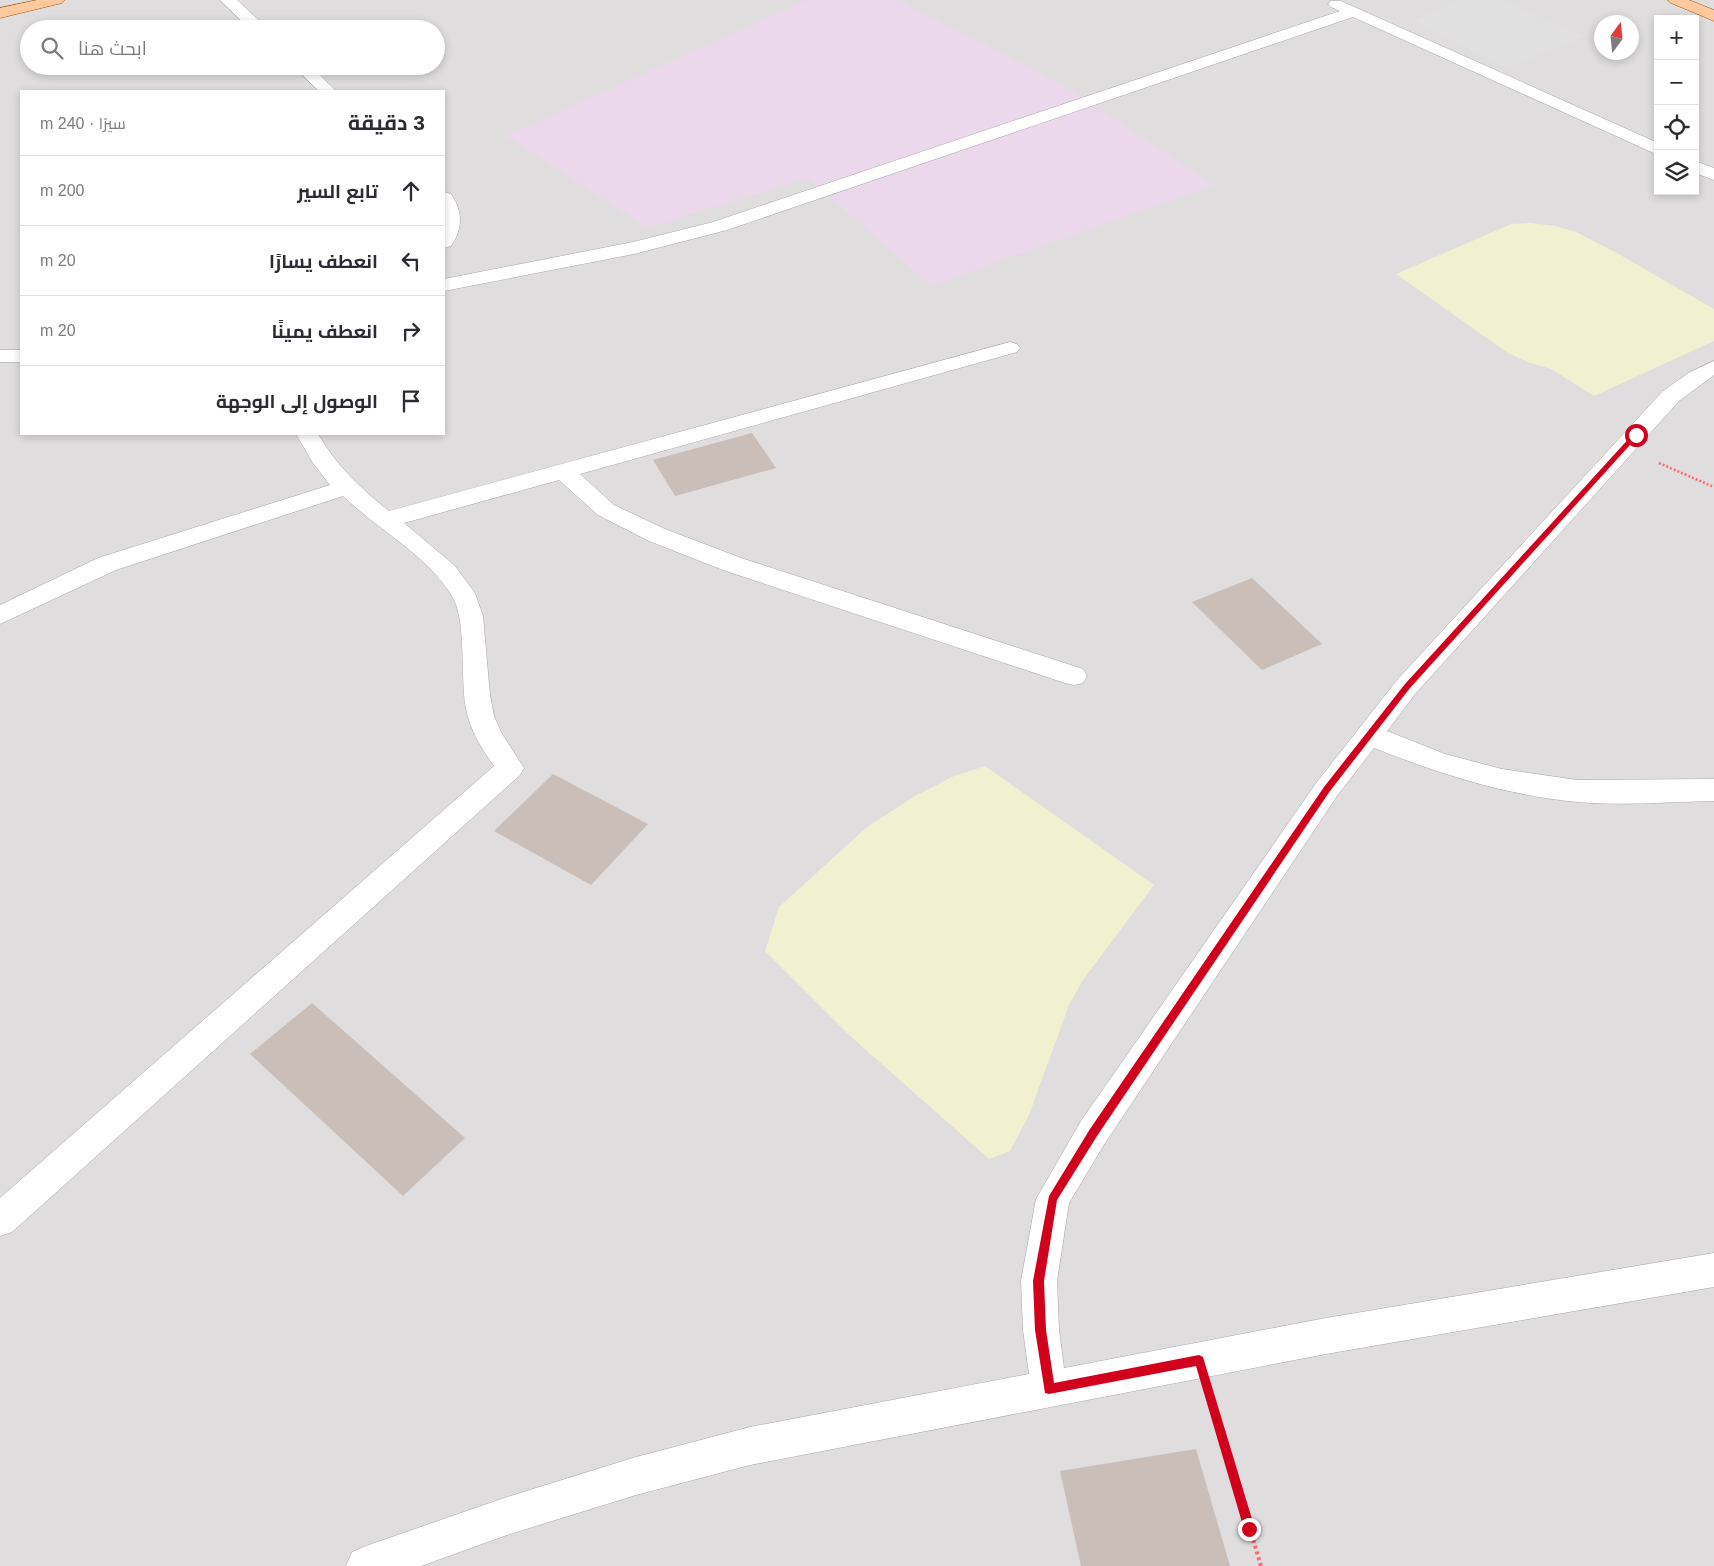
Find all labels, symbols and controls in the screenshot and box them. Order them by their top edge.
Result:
north arrow [1594,15,1639,60]
map controls [1654,15,1699,195]
button: + [1654,15,1699,60]
search box [20,20,445,75]
icon: search [38,34,66,62]
text: ابحث هنا [78,38,147,59]
button: − [1654,60,1699,105]
button: locate [1654,105,1699,150]
text: 3 دقيقة [348,111,425,134]
text: سيرًا · 240 m [40,115,126,132]
button: layers [1654,150,1699,195]
icon: ahead [397,177,425,205]
text: تابع السير [297,181,378,202]
text: 200 m [40,182,84,199]
icon: left [397,247,425,275]
text: انعطف يسارًا [269,251,378,272]
text: 20 m [40,252,76,269]
icon: right [397,317,425,345]
text: انعطف يمينًا [271,321,378,342]
text: 20 m [40,322,76,339]
icon: arrive [397,387,425,415]
text: الوصول إلى الوجهة [216,391,378,412]
route start [1625,424,1648,447]
route end [1238,1518,1261,1541]

